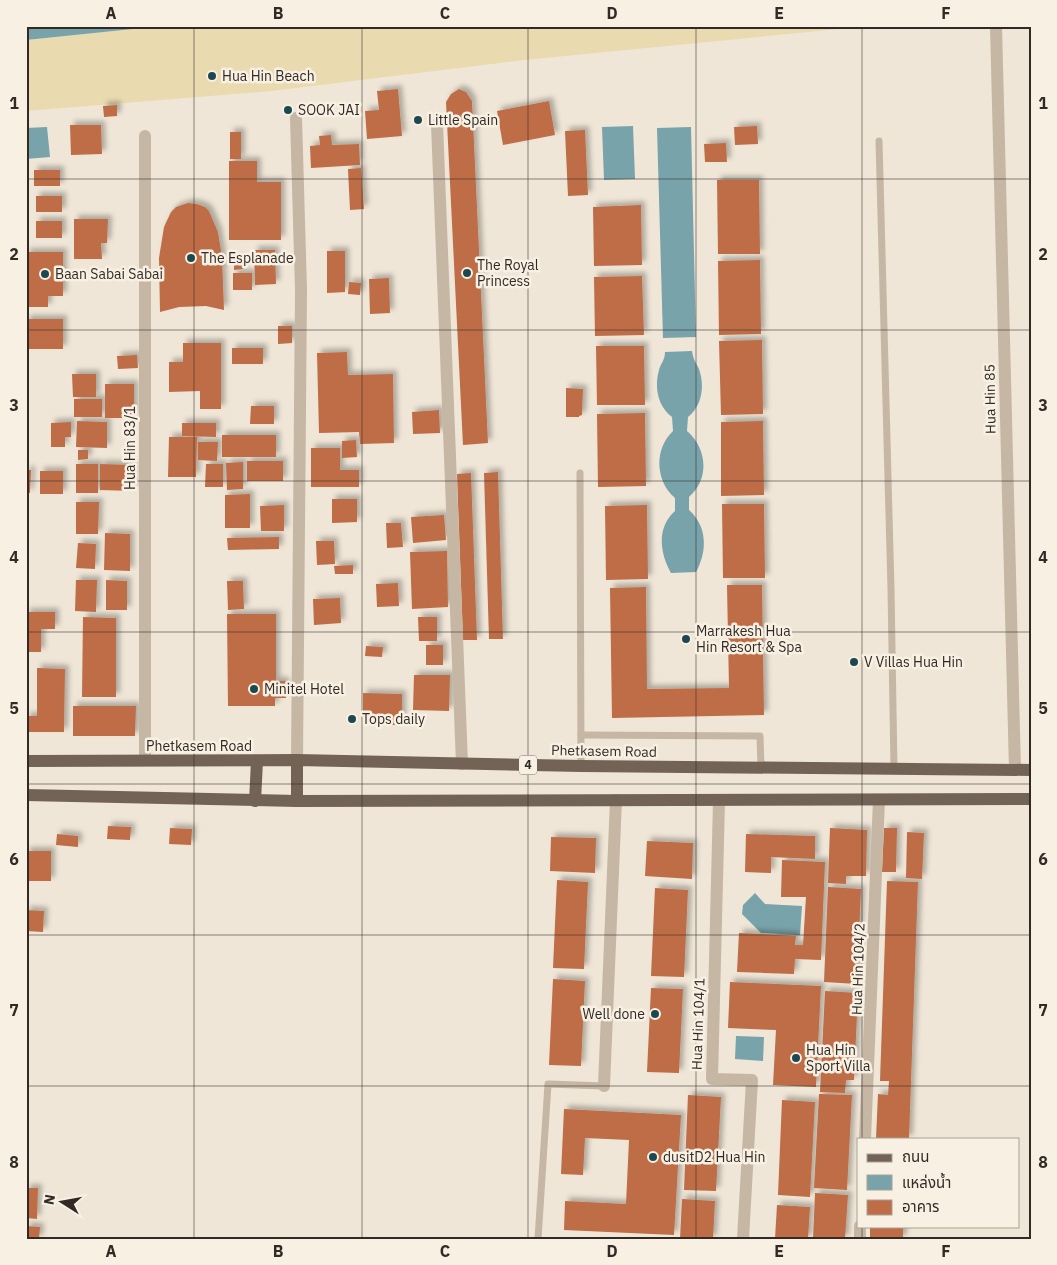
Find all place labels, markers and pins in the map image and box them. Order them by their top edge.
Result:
place label: Hua Hin Beach [222,67,315,85]
marker: Hua Hin Beach [206,70,218,82]
place label: SOOK JAI [298,101,360,119]
marker: SOOK JAI [282,104,294,116]
place label: Little Spain [428,111,498,129]
marker: Little Spain [412,114,424,126]
place label: The Esplanade [201,249,294,267]
marker: The Esplanade [185,252,197,264]
place label: The Royal Princess [477,256,539,290]
place label: Baan Sabai Sabai [55,265,163,283]
marker: The Royal Princess [461,267,473,279]
marker: Baan Sabai Sabai [39,268,51,280]
place label: Marrakesh Hua Hin Resort & Spa [696,622,802,656]
marker: Marrakesh Hua Hin Resort & Spa [680,633,692,645]
place label: V Villas Hua Hin [864,653,963,671]
marker: V Villas Hua Hin [848,656,860,668]
place label: Minitel Hotel [264,680,344,698]
marker: Minitel Hotel [248,683,260,695]
place label: Tops daily [362,710,425,728]
marker: Tops daily [346,713,358,725]
place label: Well done [583,1005,645,1023]
marker: Well done [649,1008,661,1020]
place label: Hua Hin Sport Villa [806,1041,871,1075]
marker: Hua Hin Sport Villa [790,1052,802,1064]
place label: dusitD2 Hua Hin [663,1148,765,1166]
marker: dusitD2 Hua Hin [647,1151,659,1163]

